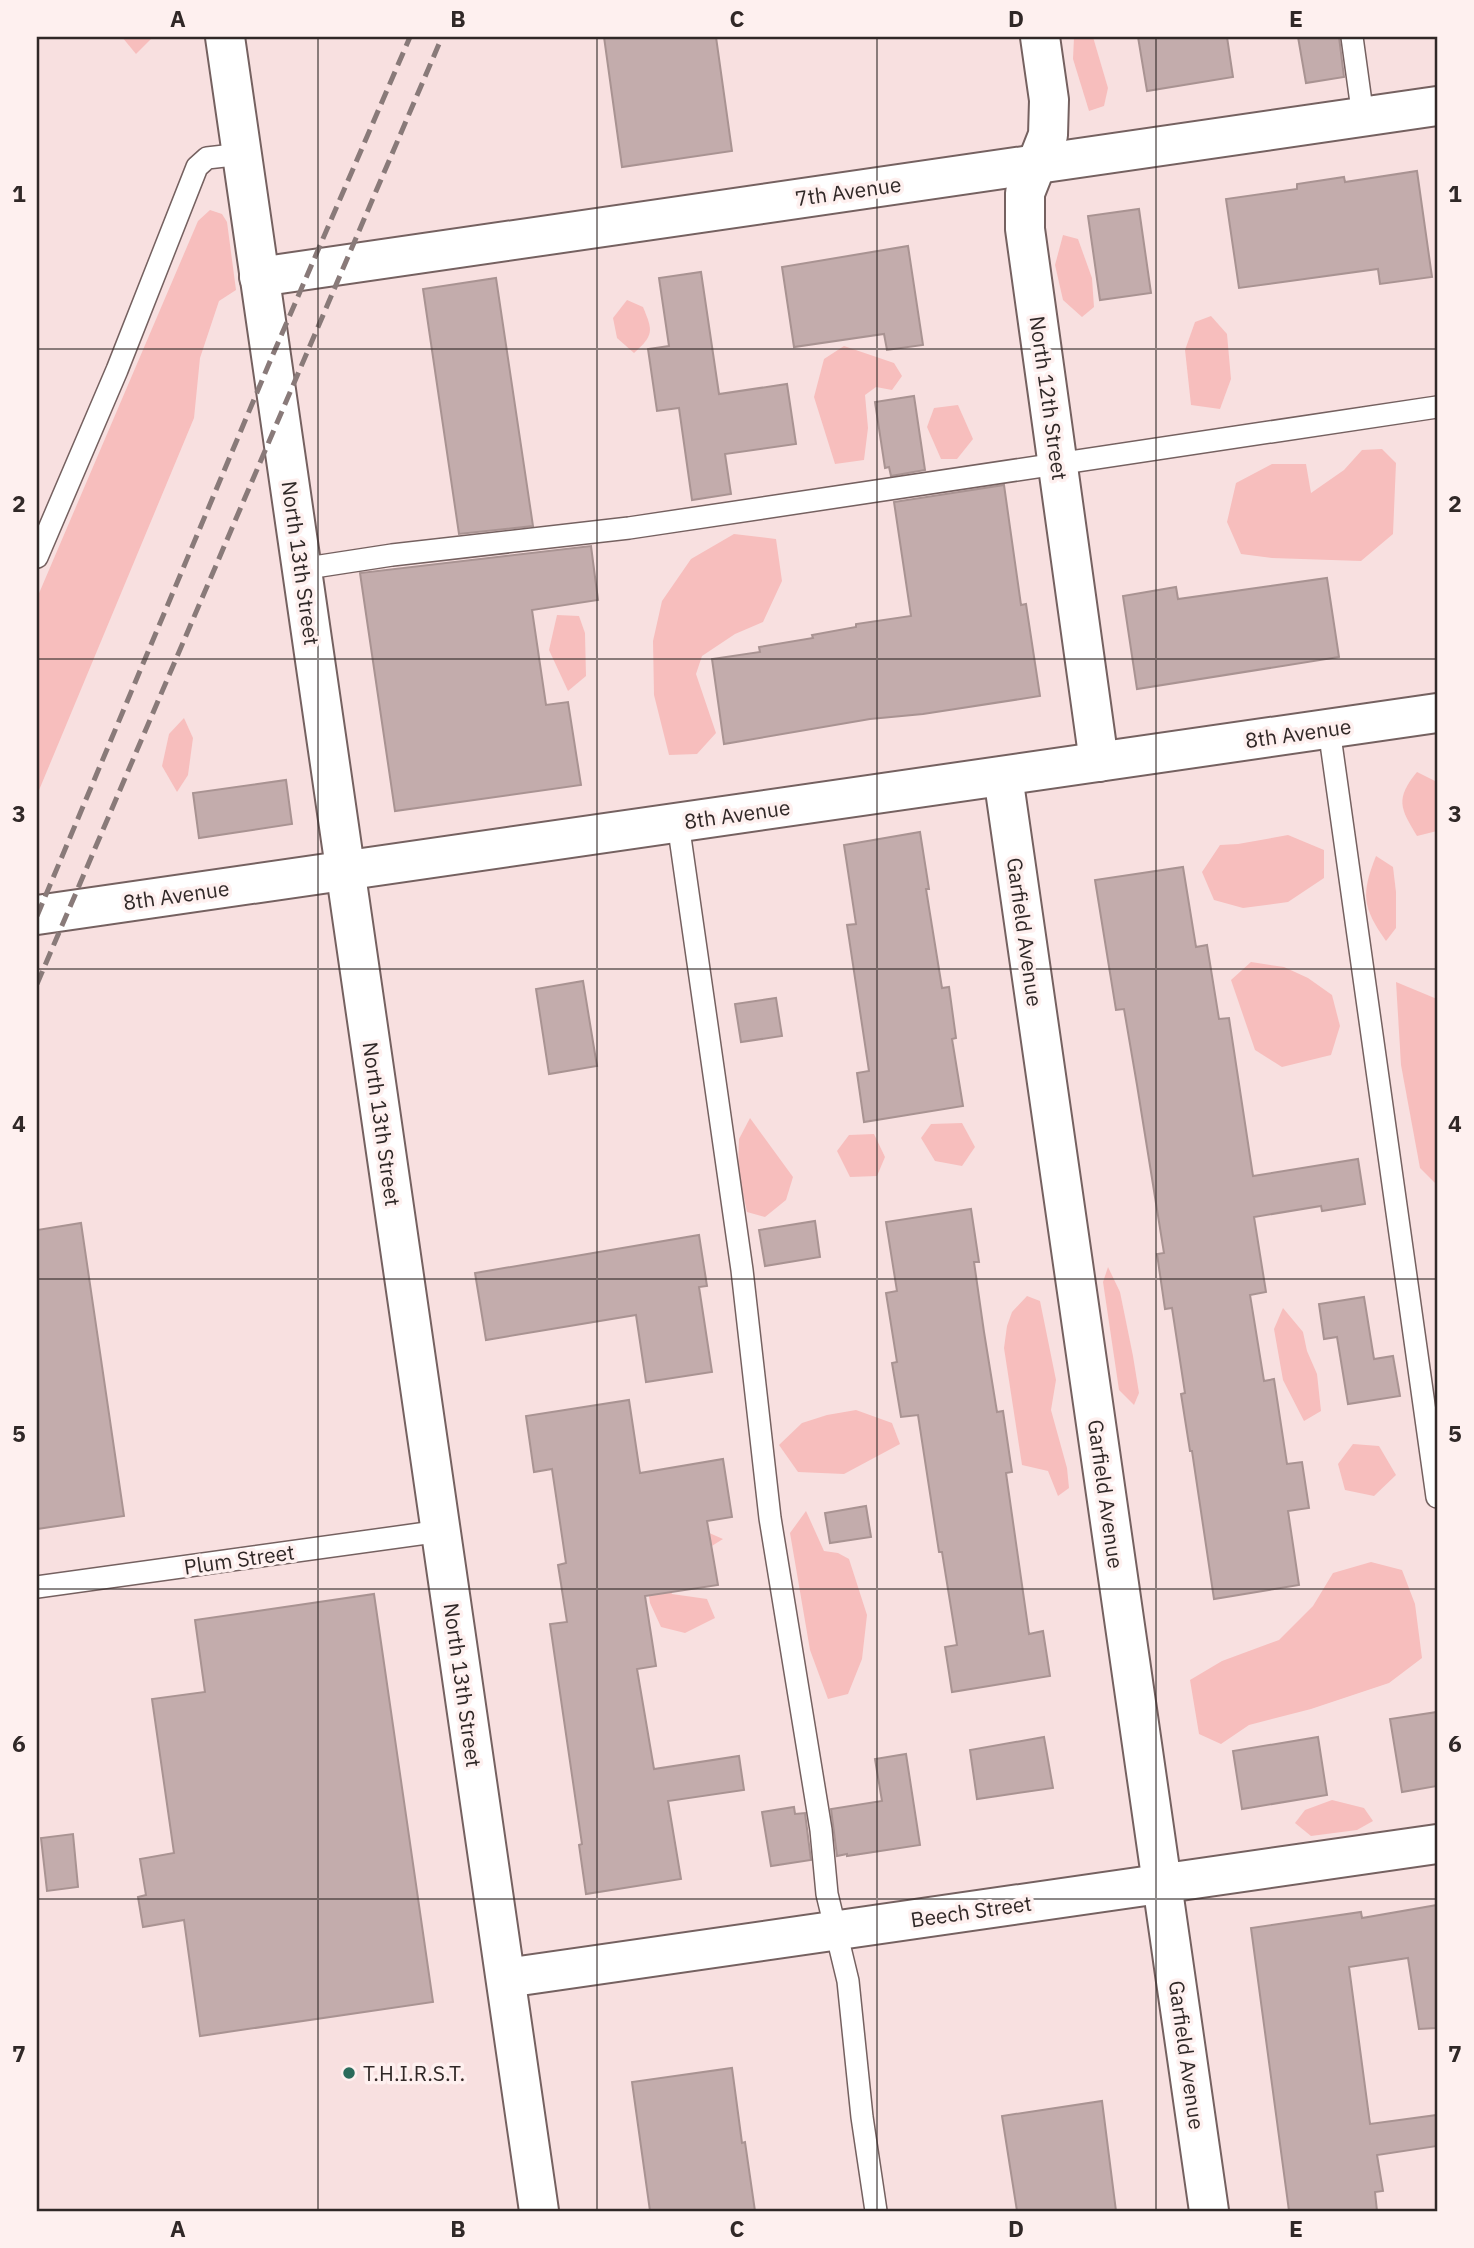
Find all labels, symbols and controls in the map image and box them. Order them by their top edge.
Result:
text: A [170,3,186,33]
text: B [450,3,466,33]
text: C [730,3,745,33]
text: D [1008,3,1024,33]
text: E [1289,3,1303,33]
street label: 7th Avenue [793,170,903,212]
text: 1 [12,178,26,208]
text: 1 [1448,178,1462,208]
street label: North 12th Street [1024,314,1074,482]
street label: North 13th Street [276,479,326,647]
text: 2 [12,488,26,518]
text: 2 [1448,488,1462,518]
street label: 8th Avenue [1243,712,1353,754]
street label: 8th Avenue [682,793,792,835]
text: 3 [12,798,26,828]
text: 3 [1448,798,1462,828]
street label: Garfield Avenue [1001,856,1049,1008]
street label: 8th Avenue [121,874,231,916]
street label: North 13th Street [357,1040,407,1208]
text: 4 [12,1108,26,1138]
text: 4 [1448,1108,1462,1138]
text: 5 [12,1418,26,1448]
street label: Garfield Avenue [1082,1418,1130,1570]
text: 5 [1448,1418,1462,1448]
street label: Plum Street [182,1537,296,1581]
street label: North 13th Street [438,1601,488,1769]
text: 6 [12,1728,26,1758]
text: 6 [1448,1728,1462,1758]
street label: Beech Street [909,1889,1033,1933]
street label: Garfield Avenue [1163,1979,1211,2131]
text: 7 [12,2038,26,2068]
text: 7 [1448,2038,1462,2068]
place label: T.H.I.R.S.T. [363,2059,465,2087]
marker: T.H.I.R.S.T. [341,2065,357,2081]
text: A [170,2213,186,2243]
text: B [450,2213,466,2243]
text: C [730,2213,745,2243]
text: D [1008,2213,1024,2243]
text: E [1289,2213,1303,2243]

